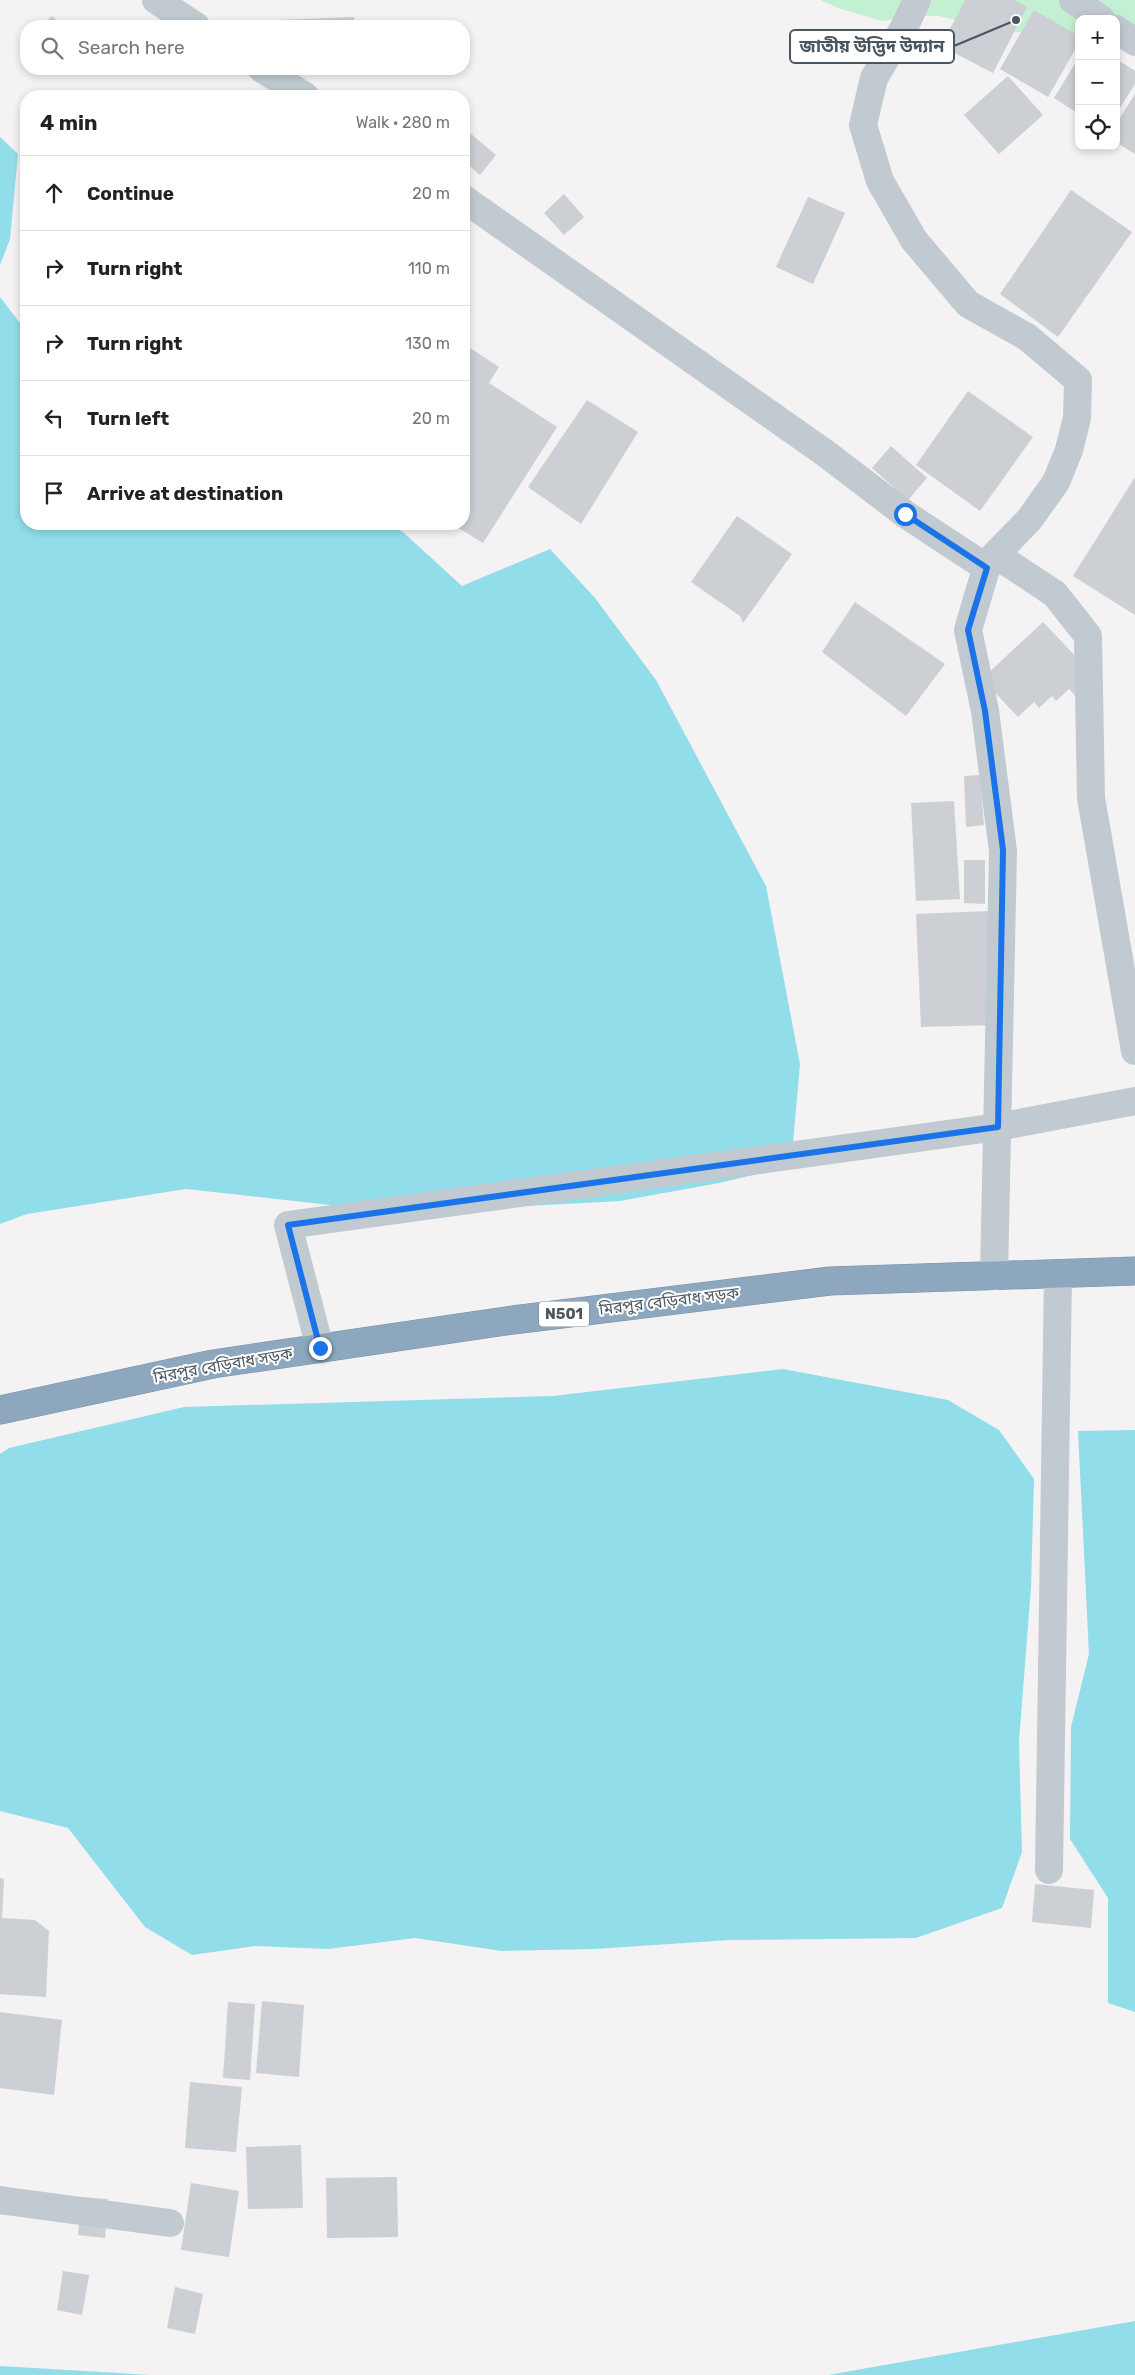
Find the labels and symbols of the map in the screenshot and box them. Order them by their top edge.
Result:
callout: জাতীয় উদ্ভিদ উদ্যান [790,30,954,63]
text: জাতীয় উদ্ভিদ উদ্যান [799,35,945,57]
route start [894,503,917,526]
street label: মিরপুর বেড়িবাধ সড়ক [597,1283,741,1319]
road number: N501 [539,1302,589,1326]
route end [309,1337,332,1360]
street label: মিরপুর বেড়িবাধ সড়ক [151,1343,295,1387]

